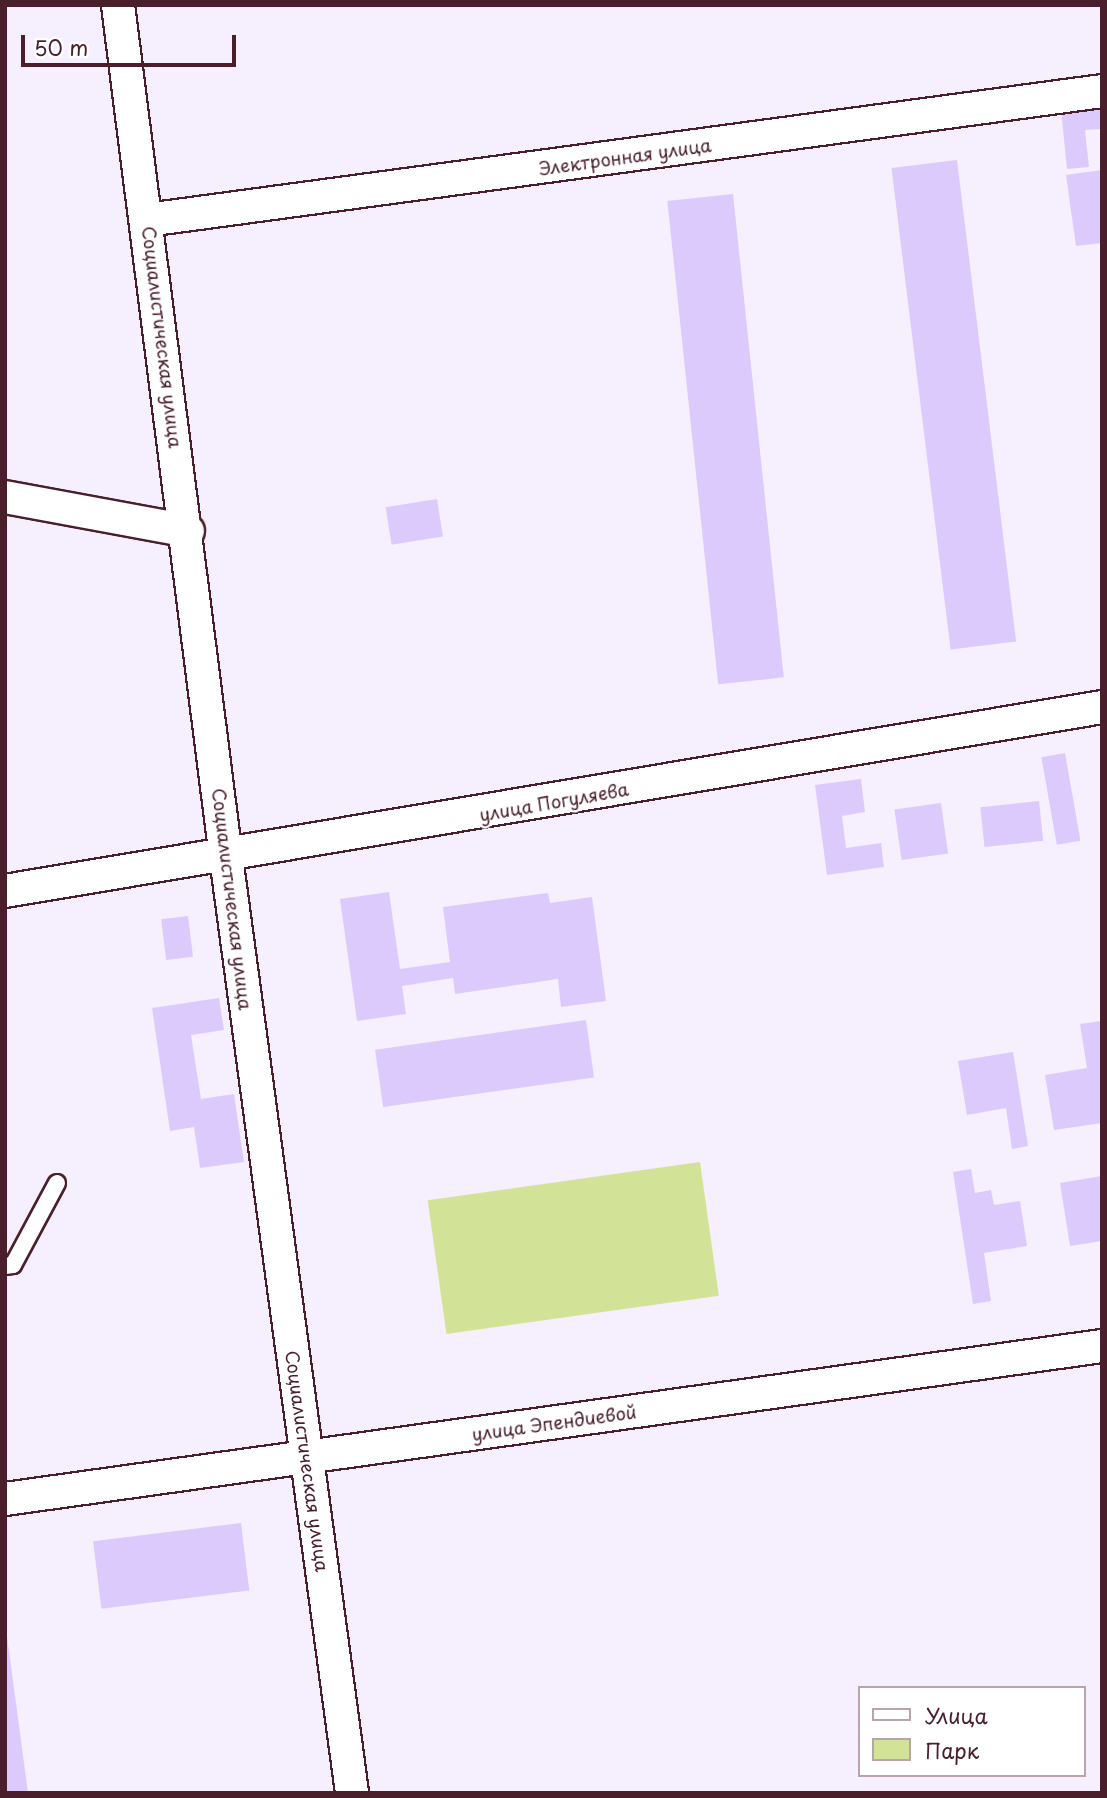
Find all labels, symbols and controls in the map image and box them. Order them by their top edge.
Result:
scale bar [24,21,240,65]
text: 50 m [34,31,88,63]
street label: Электронная улица [537,134,713,180]
street label: Социалистическая улица [138,224,186,450]
street label: улица Погуляева [477,778,631,826]
street label: Социалистическая улица [208,786,256,1012]
street label: Социалистическая улица [281,1348,333,1574]
street label: улица Эпендиевой [470,1401,638,1445]
legend [858,1686,1086,1777]
text: Улица [925,1699,988,1731]
text: Парк [925,1734,979,1766]

